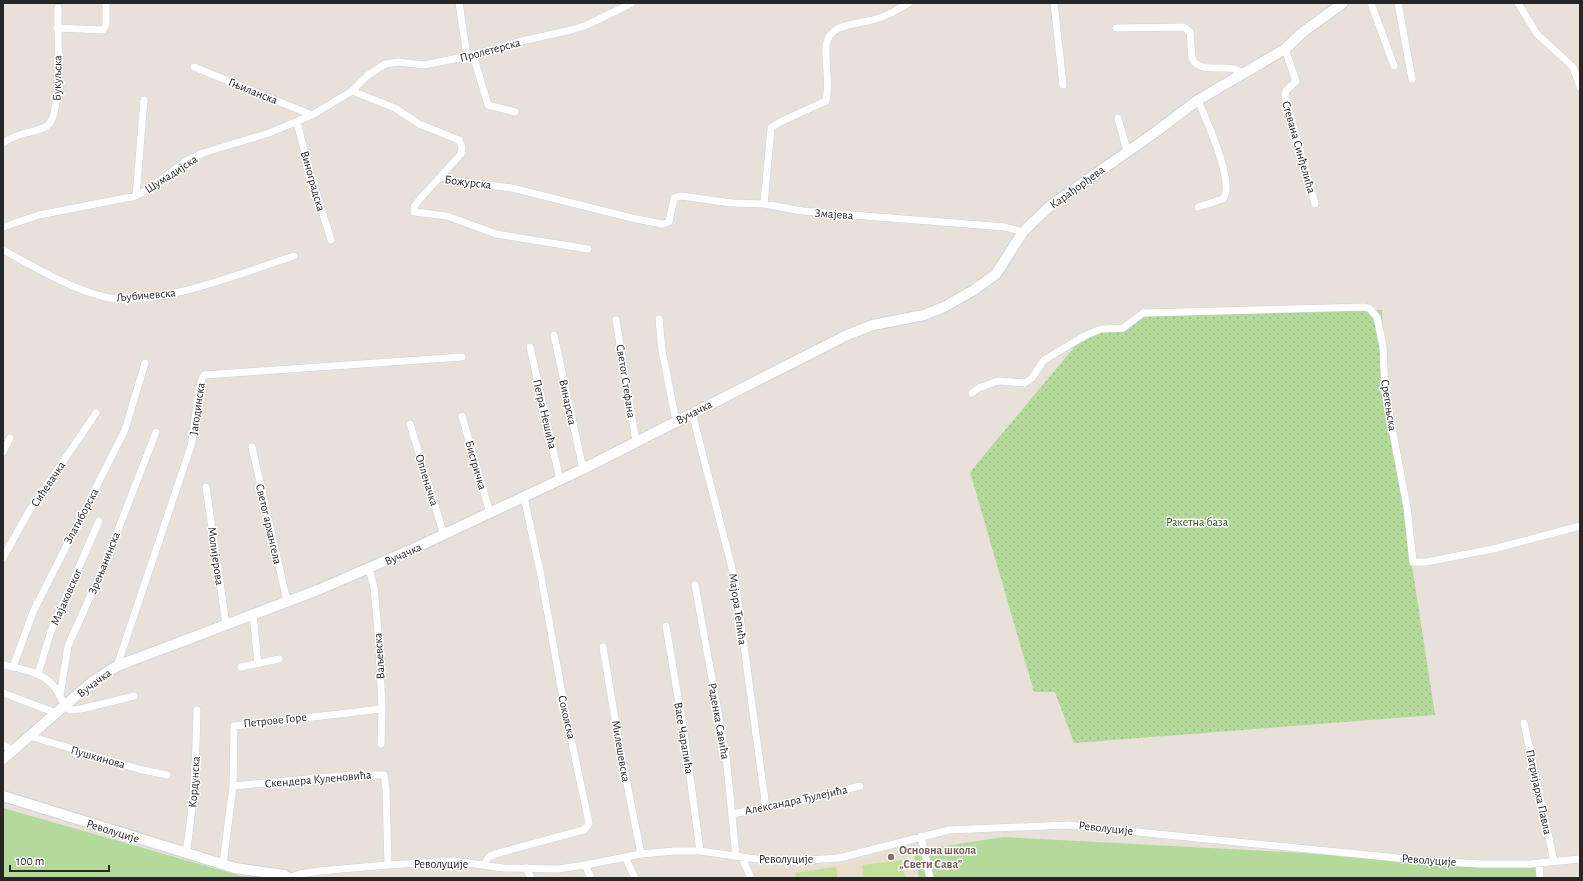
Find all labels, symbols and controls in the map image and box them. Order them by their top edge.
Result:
street label: Пролетерска [458,36,522,64]
street label: Букуљска [51,55,64,101]
street label: Гњиланска [227,76,280,106]
street label: Стевана Синђелића [1279,99,1318,195]
street label: Виноградска [299,149,327,213]
street label: Шумадијска [143,152,200,196]
street label: Карађорђева [1047,163,1108,212]
street label: Божурска [444,173,493,192]
street label: Змајева [814,207,854,222]
street label: Љубичевска [116,286,177,305]
street label: Светог Стефана [614,343,638,419]
street label: Петра Нешића [531,378,559,451]
street label: Винарска [557,378,579,426]
street label: Сретењска [1379,378,1399,432]
street label: Јагодинска [187,381,207,436]
street label: Вучачка [674,398,715,427]
street label: Бистричка [463,439,489,492]
street label: Опленачка [413,453,441,508]
street label: Сићевачка [29,459,68,509]
street label: Светог архангела [254,483,284,566]
street label: Златиборска [61,486,101,546]
park label: Ракетна база [1166,516,1229,528]
street label: Молијерова [205,526,226,587]
street label: Зрењанинска [86,530,122,596]
street label: Вучачка [383,540,424,568]
street label: Мајаковског [48,566,85,627]
street label: Мајора Тепића [726,572,749,646]
street label: Ваљевска [371,632,387,680]
street label: Вучачка [75,666,114,700]
street label: Раденка Савића [706,682,732,761]
street label: Соколска [556,694,578,740]
street label: Васе Чарапића [672,701,696,775]
street label: Петрове Горе [243,711,307,729]
street label: Милешевска [610,719,632,783]
street label: Пушкинова [69,744,127,772]
street label: Патријарха Павла [1523,748,1554,836]
street label: Кордунска [186,755,203,808]
street label: Скендера Куленовића [264,768,372,791]
street label: Александра Ђулејића [744,783,849,818]
street label: Револуције [85,817,141,846]
street label: Револуције [1078,819,1134,838]
place label: Основна школа „Свети Сава” [899,844,976,870]
scale bar [10,847,109,873]
marker: Основна школа „Свети Сава” [886,852,896,862]
street label: Револуције [1401,852,1457,869]
street label: Револуције [759,853,813,866]
text: 100 m [16,855,44,867]
street label: Револуције [414,858,468,871]

